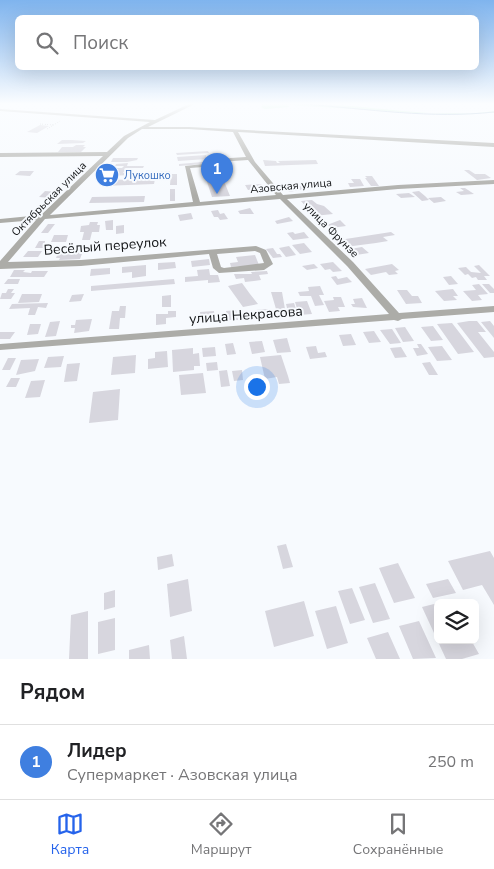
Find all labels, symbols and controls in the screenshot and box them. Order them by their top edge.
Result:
search box [15,15,479,70]
icon: search [33,29,61,57]
text: Поиск [73,30,128,56]
pin: 1 [201,153,233,194]
street label: Октябрьская улица [8,158,90,240]
supermarket icon: Лукошко [94,162,120,188]
place label: Лукошко [124,168,171,183]
street label: Азовская улица [249,175,333,197]
street label: улица Фрунзе [300,199,362,261]
street label: Весёлый переулок [43,232,168,260]
street label: улица Некрасова [189,302,303,328]
your location [244,374,270,400]
map controls [434,599,479,644]
button: layers [434,599,479,644]
text: Рядом [20,678,85,706]
text: Лидер [67,738,127,764]
text: 1 [31,751,41,773]
text: 250 m [427,751,474,773]
text: Супермаркет · Азовская улица [67,764,298,786]
tab: Карта [51,810,89,859]
tab: Маршрут [191,810,251,859]
tab: Сохранённые [353,810,443,859]

